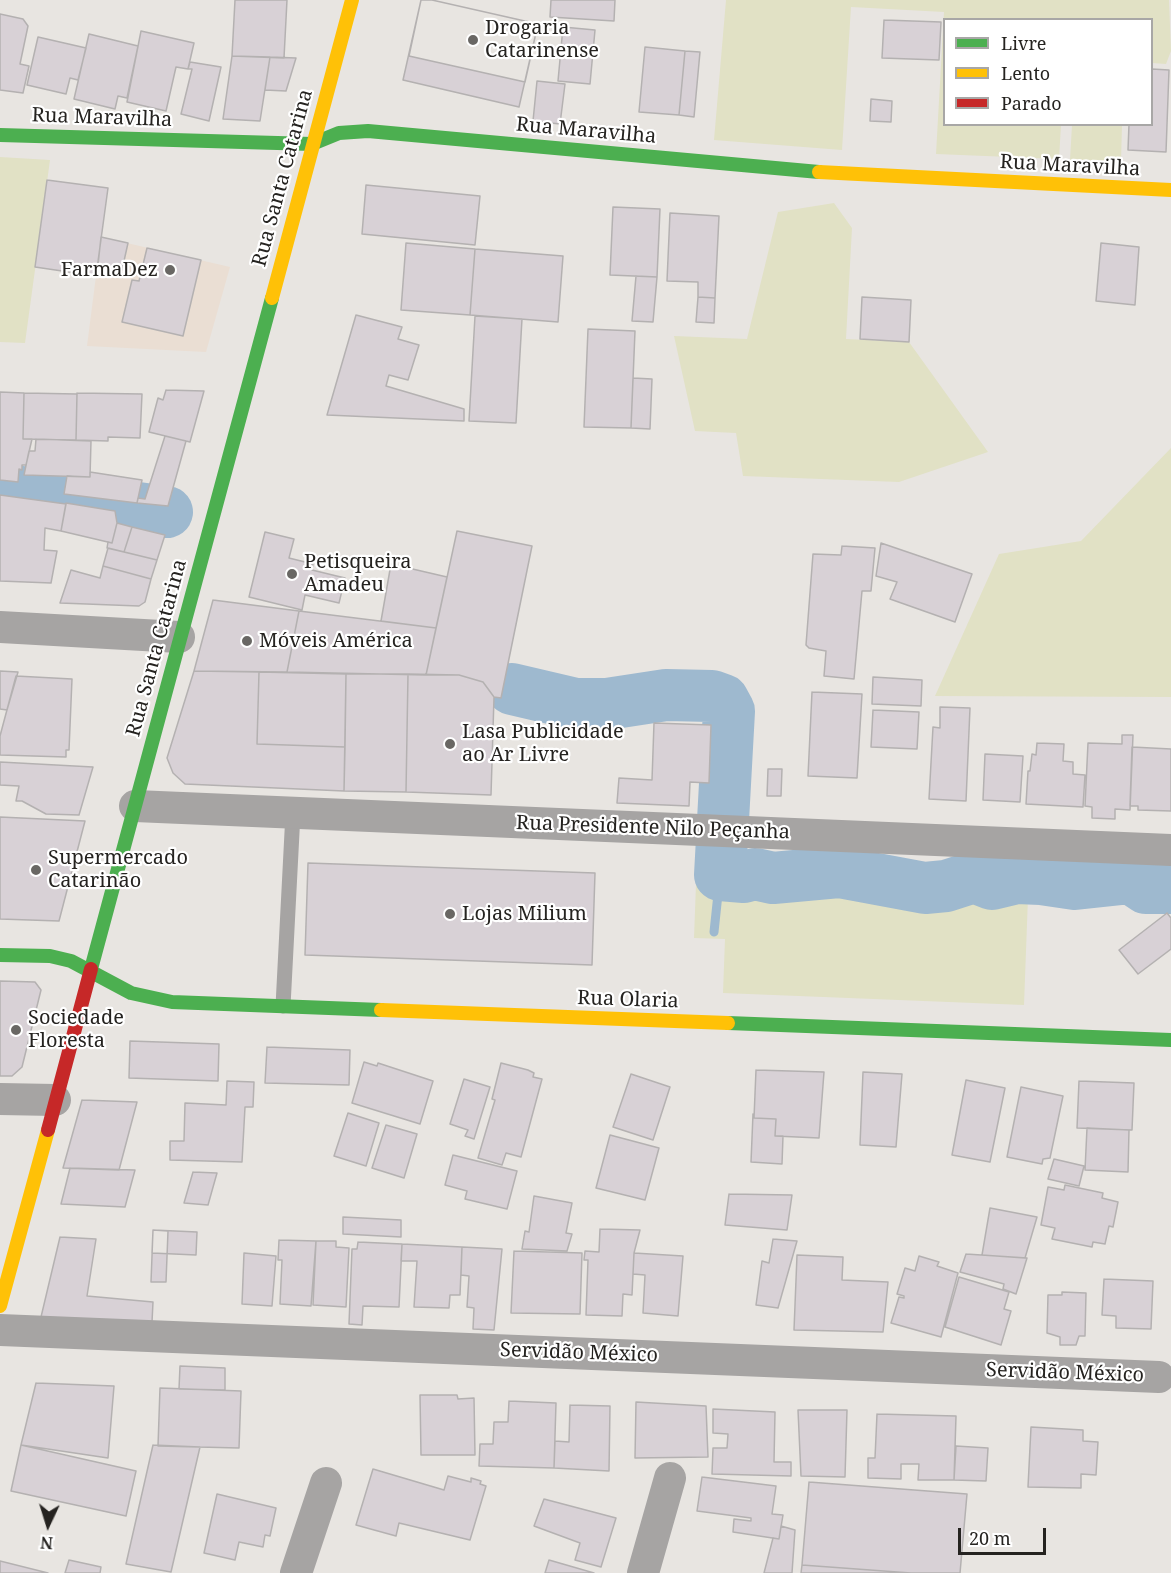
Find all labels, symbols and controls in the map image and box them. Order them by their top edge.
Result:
place label: Drogaria Catarinense [485,16,599,63]
legend [943,18,1153,126]
text: Livre [1001,31,1047,55]
marker: Drogaria Catarinense [466,33,480,47]
text: Lento [1001,61,1050,85]
street label: Rua Santa Catarina [248,87,318,269]
text: Parado [1001,91,1062,115]
street label: Rua Maravilha [31,104,173,132]
street label: Rua Maravilha [515,113,657,149]
street label: Rua Maravilha [999,150,1141,182]
place label: FarmaDez [61,258,158,282]
marker: FarmaDez [163,263,177,277]
place label: Petisqueira Amadeu [304,550,412,597]
street label: Rua Santa Catarina [122,557,192,739]
marker: Petisqueira Amadeu [285,567,299,581]
place label: Móveis América [259,629,413,653]
marker: Móveis América [240,634,254,648]
place label: Lasa Publicidade ao Ar Livre [462,720,624,767]
marker: Lasa Publicidade ao Ar Livre [443,737,457,751]
street label: Rua Presidente Nilo Peçanha [516,811,790,845]
place label: Supermercado Catarinão [48,846,188,893]
marker: Supermercado Catarinão [29,863,43,877]
place label: Lojas Milium [462,902,587,926]
marker: Lojas Milium [443,907,457,921]
street label: Rua Olaria [577,986,679,1014]
place label: Sociedade Floresta [28,1006,124,1053]
marker: Sociedade Floresta [9,1023,23,1037]
street label: Servidão México [500,1338,658,1368]
street label: Servidão México [986,1358,1144,1388]
north arrow [18,1495,78,1555]
scale bar [961,1516,1050,1554]
text: 20 m [969,1526,1011,1550]
text: N [40,1532,54,1554]

